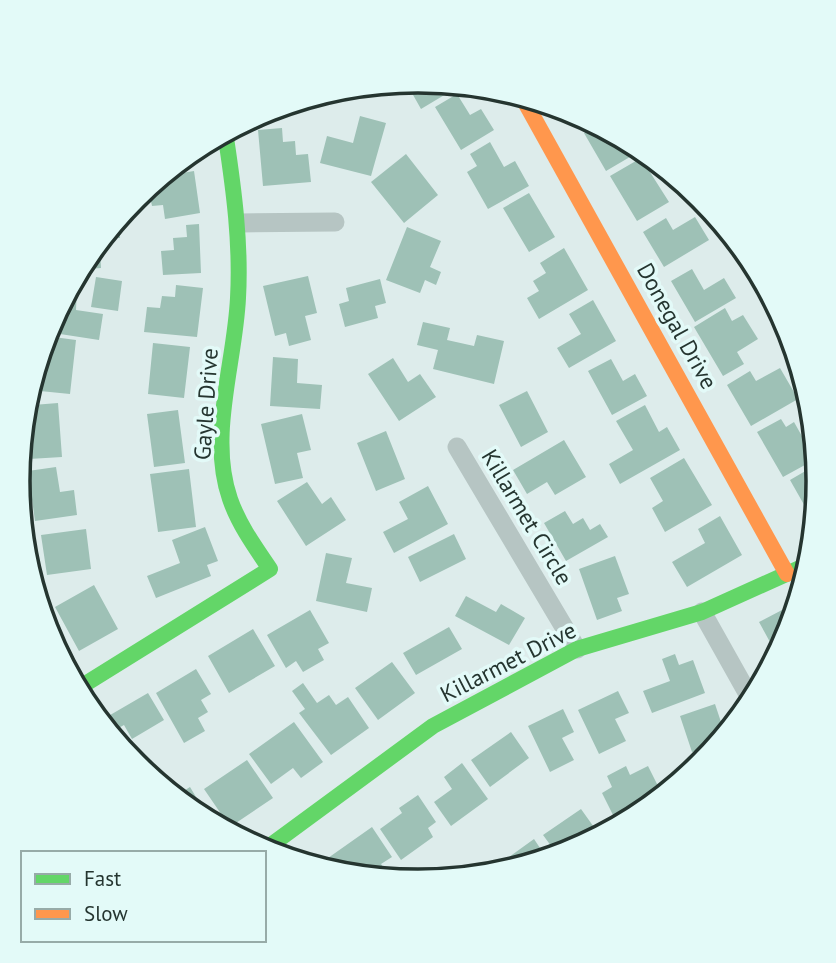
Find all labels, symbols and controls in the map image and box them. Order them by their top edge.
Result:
street label: Donegal Drive [631,258,724,394]
street label: Gayle Drive [187,347,224,461]
street label: Killarmet Circle [476,444,579,590]
street label: Killarmet Drive [435,615,581,708]
legend [21,851,266,942]
text: Fast [84,865,121,892]
text: Slow [84,900,128,927]

